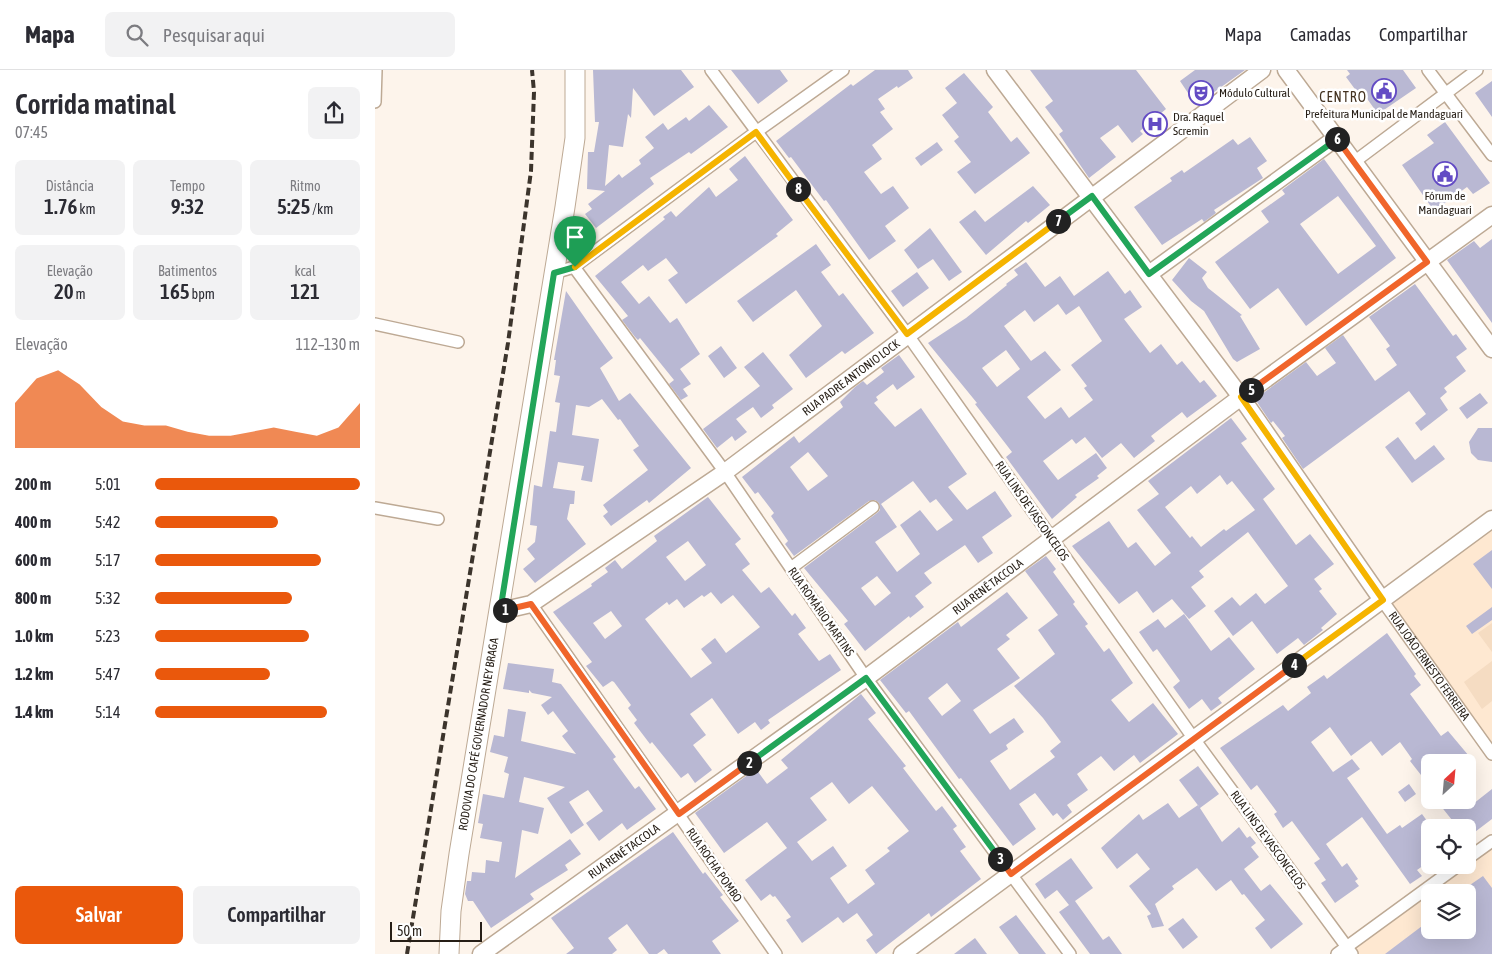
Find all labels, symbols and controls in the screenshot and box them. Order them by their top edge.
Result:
search box [105,12,455,57]
text: Mapa [25,21,75,48]
icon: search [123,21,151,49]
text: Pesquisar aqui [163,24,265,46]
text: Mapa [1225,24,1262,45]
text: Camadas [1290,24,1351,45]
text: Compartilhar [1379,24,1467,45]
public building icon: Prefeitura Municipal de Mandaguari [1371,78,1397,104]
theatre icon: Módulo Cultural [1188,80,1214,106]
place label: Módulo Cultural [1219,86,1291,100]
button: share [308,87,360,139]
text: Corrida matinal [15,88,176,120]
district label: CENTRO [1319,89,1367,105]
place label: Prefeitura Municipal de Mandaguari [1305,107,1463,121]
place label: Dra. Raquel Scremin [1173,110,1225,138]
hospital icon: Dra. Raquel Scremin [1142,111,1168,137]
text: 07:45 [15,123,48,141]
pin: 6 [1325,126,1349,152]
text: 6 [1334,131,1341,147]
public building icon: Fórum de Mandaguari [1432,161,1458,187]
pin: 8 [785,176,811,202]
text: Distância [46,178,94,194]
text: Tempo [170,178,205,194]
text: Ritmo [290,178,321,194]
text: 8 [795,181,802,197]
place label: Fórum de Mandaguari [1418,189,1472,217]
text: 1.76 [44,194,77,218]
text: 9:32 [171,194,204,218]
text: 5:25 [277,194,310,218]
text: km [77,201,96,217]
text: /km [310,201,333,217]
pin: 7 [1045,208,1071,234]
text: 7 [1055,213,1062,229]
pin [554,216,596,267]
icon: arrive [561,223,589,251]
text: Elevação [47,263,93,279]
text: Batimentos [158,263,217,279]
text: kcal [295,263,316,279]
text: 20 [54,279,74,303]
text: 165 [160,279,190,303]
text: 121 [290,279,320,303]
text: m [74,286,86,302]
text: bpm [190,286,215,302]
text: Elevação [15,335,68,353]
text: 112–130 m [296,335,360,353]
street label: RUA PADRE ANTONIO LOCK [800,337,903,419]
pin: 5 [1239,378,1263,402]
text: 5 [1248,382,1255,398]
street label: RUA LINS DE VASCONCELOS [992,459,1072,563]
text: 200 m [15,475,51,493]
text: 5:01 [95,475,121,493]
text: 400 m [15,513,51,531]
text: 5:42 [95,513,120,531]
text: 600 m [15,551,51,569]
text: 5:17 [95,551,120,569]
street label: RUA RENÊ TACCOLA [950,556,1026,618]
street label: RUA ROMÁRIO MARTINS [785,565,857,659]
text: 800 m [15,589,51,607]
text: 5:32 [95,589,120,607]
pin: 1 [493,598,517,622]
text: 1 [502,602,509,618]
street label: RUA JOÃO ERNESTO FERREIRA [1386,609,1473,723]
text: 1.0 km [15,627,54,645]
text: 5:23 [95,627,120,645]
street label: RODOVIA DO CAFÉ GOVERNADOR NEY BRAGA [456,637,501,832]
pin: 4 [1281,652,1307,678]
text: 4 [1291,657,1298,673]
text: 1.2 km [15,665,54,683]
text: 5:47 [95,665,120,683]
text: 1.4 km [15,703,54,721]
text: 5:14 [95,703,120,721]
pin: 2 [737,750,761,776]
north arrow [1421,754,1476,809]
map controls [1421,754,1476,939]
text: 2 [746,755,753,771]
street label: RUA LINS DE VASCONCELOS [1228,788,1308,892]
button: locate [1421,819,1476,874]
street label: RUA RENÊ TACCOLA [586,821,662,882]
street label: RUA ROCHA POMBO [683,825,745,905]
pin: 3 [987,846,1013,872]
text: 3 [997,851,1004,867]
button: layers [1421,884,1476,939]
button: Salvar [15,886,183,944]
button: Compartilhar [193,886,360,944]
scale bar [390,919,483,942]
text: 50 m [397,923,422,939]

